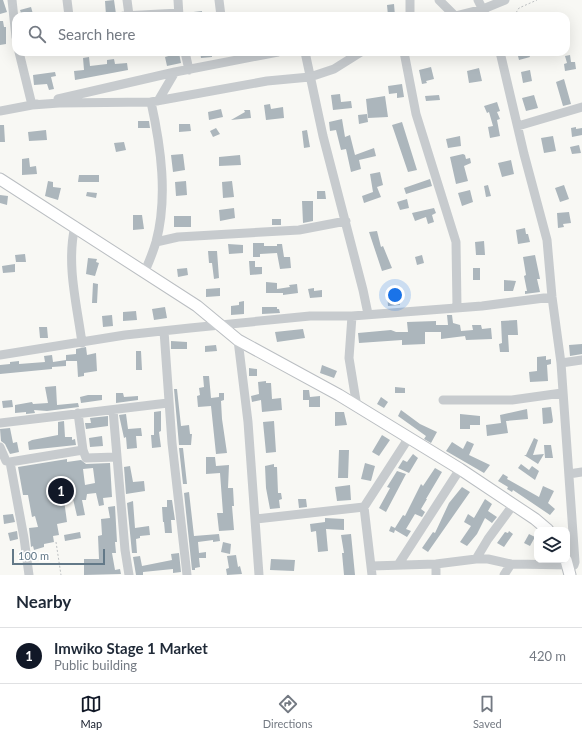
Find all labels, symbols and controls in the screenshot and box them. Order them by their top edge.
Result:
search box [12,12,570,56]
icon: search [26,23,48,45]
text: Search here [58,25,135,43]
your location [385,285,405,305]
pin: 1 [48,476,74,506]
map controls [534,527,570,563]
button: layers [534,527,570,563]
scale bar [12,547,105,566]
text: 100 m [18,549,49,562]
text: Nearby [16,591,71,612]
text: Imwiko Stage 1 Market [54,639,208,657]
text: 1 [25,648,33,664]
text: 420 m [529,648,566,664]
text: Public building [54,657,137,673]
tab: Map [80,693,102,730]
tab: Directions [263,693,312,730]
tab: Saved [473,693,502,730]

